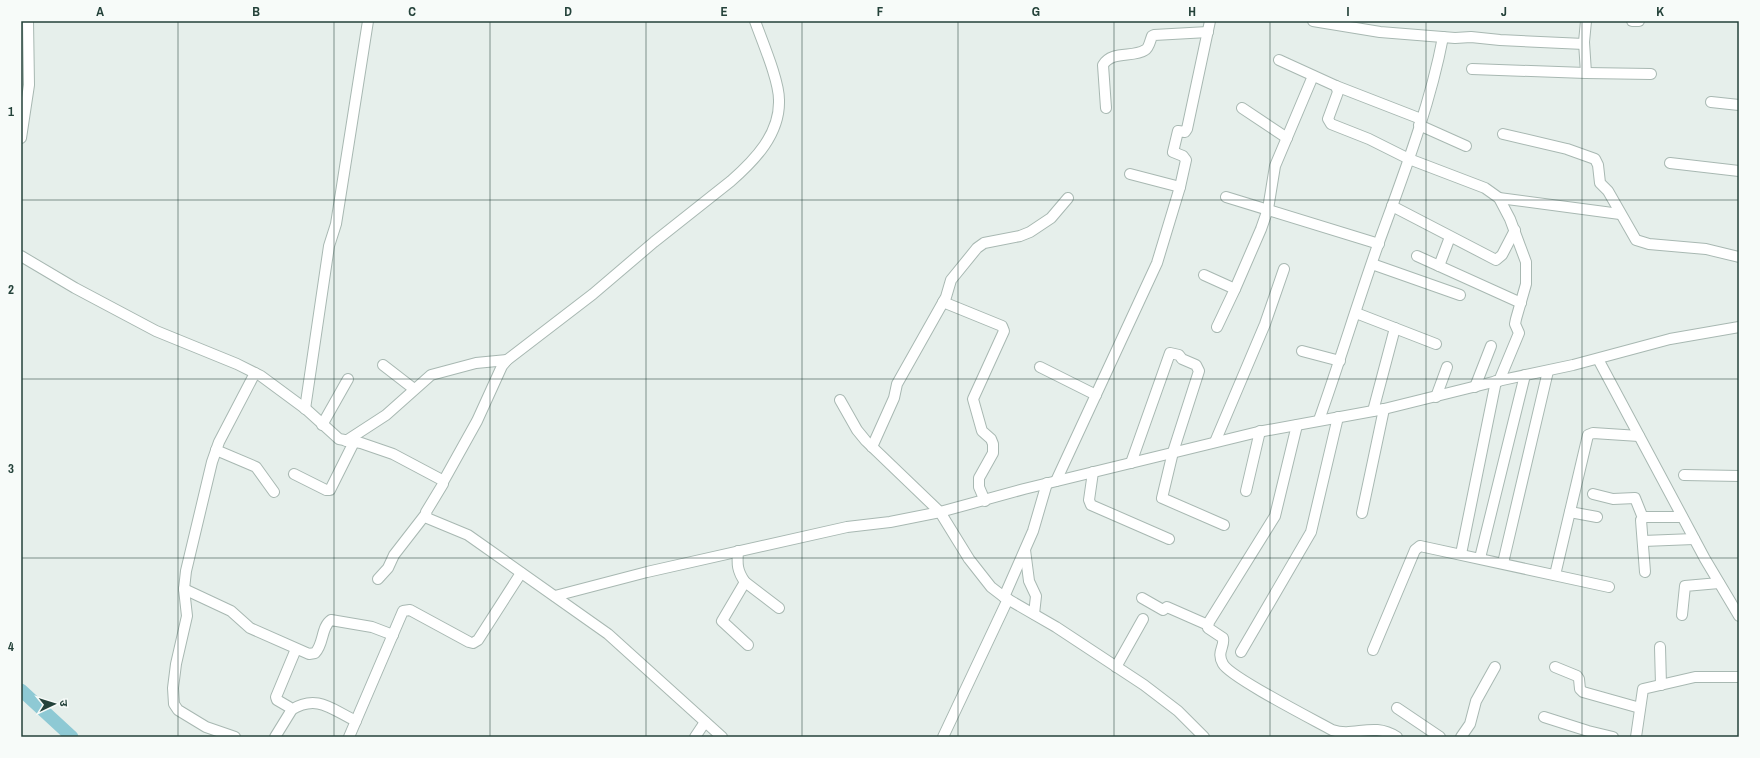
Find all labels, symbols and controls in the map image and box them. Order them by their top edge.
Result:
text: A [96,3,104,20]
text: B [252,3,260,20]
text: C [408,3,416,20]
text: D [564,3,572,20]
text: E [720,3,728,20]
text: F [877,3,884,20]
text: G [1032,3,1040,20]
text: H [1188,3,1196,20]
text: I [1347,3,1350,20]
text: J [1501,3,1507,20]
text: K [1656,3,1664,20]
text: 1 [8,103,14,120]
text: 2 [8,281,14,298]
text: 3 [8,460,14,477]
text: 4 [8,638,14,655]
north arrow [34,684,74,724]
text: उ [57,700,71,708]

